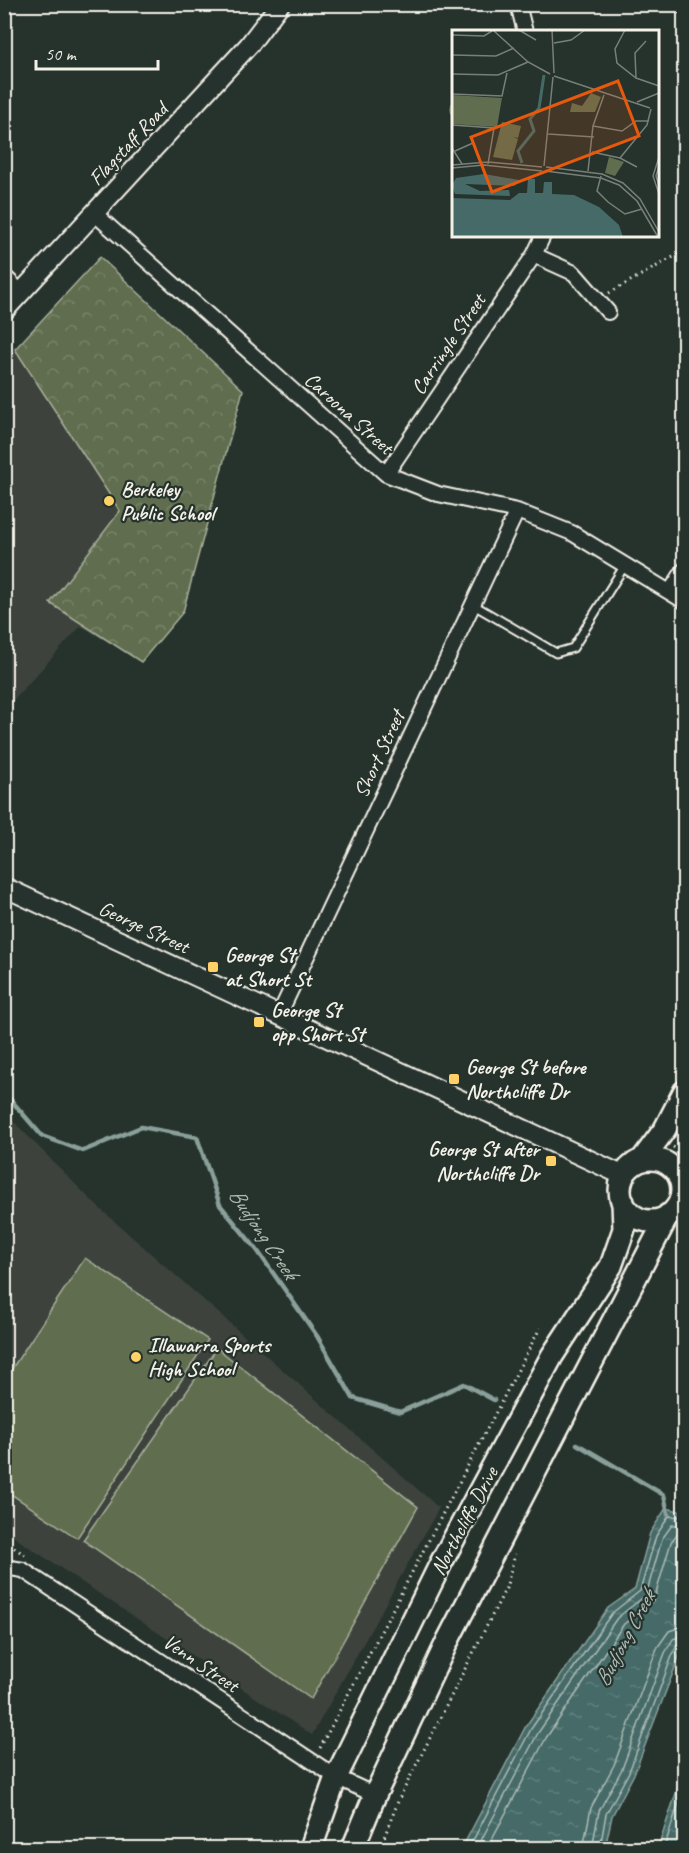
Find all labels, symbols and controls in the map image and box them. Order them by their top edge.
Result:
inset map [452,30,659,237]
scale bar [36,33,158,71]
text: 50 m [45,43,78,65]
street label: Flagstaff Road [83,94,176,191]
street label: Carringle Street [405,287,492,399]
street label: Caroona Street [299,366,400,461]
place label: Berkeley Public School [121,476,219,526]
marker: Berkeley Public School [102,494,116,508]
street label: Short Street [348,704,412,802]
street label: George Street [95,895,195,960]
place label: George St at Short St [225,942,314,992]
marker: George St at Short St [206,960,220,974]
place label: George St opp Short St [271,997,367,1047]
marker: George St opp Short St [252,1015,266,1029]
place label: George St before Northcliffe Dr [466,1054,588,1104]
marker: George St before Northcliffe Dr [447,1072,461,1086]
place label: George St after Northcliffe Dr [428,1136,541,1186]
marker: George St after Northcliffe Dr [544,1154,558,1168]
water label: Budjong Creek [222,1183,306,1288]
place label: Illawarra Sports High School [148,1332,273,1382]
marker: Illawarra Sports High School [129,1350,143,1364]
street label: Northcliffe Drive [425,1461,504,1580]
water label: Budjong Creek [588,1582,664,1691]
street label: Venn Street [158,1628,246,1699]

